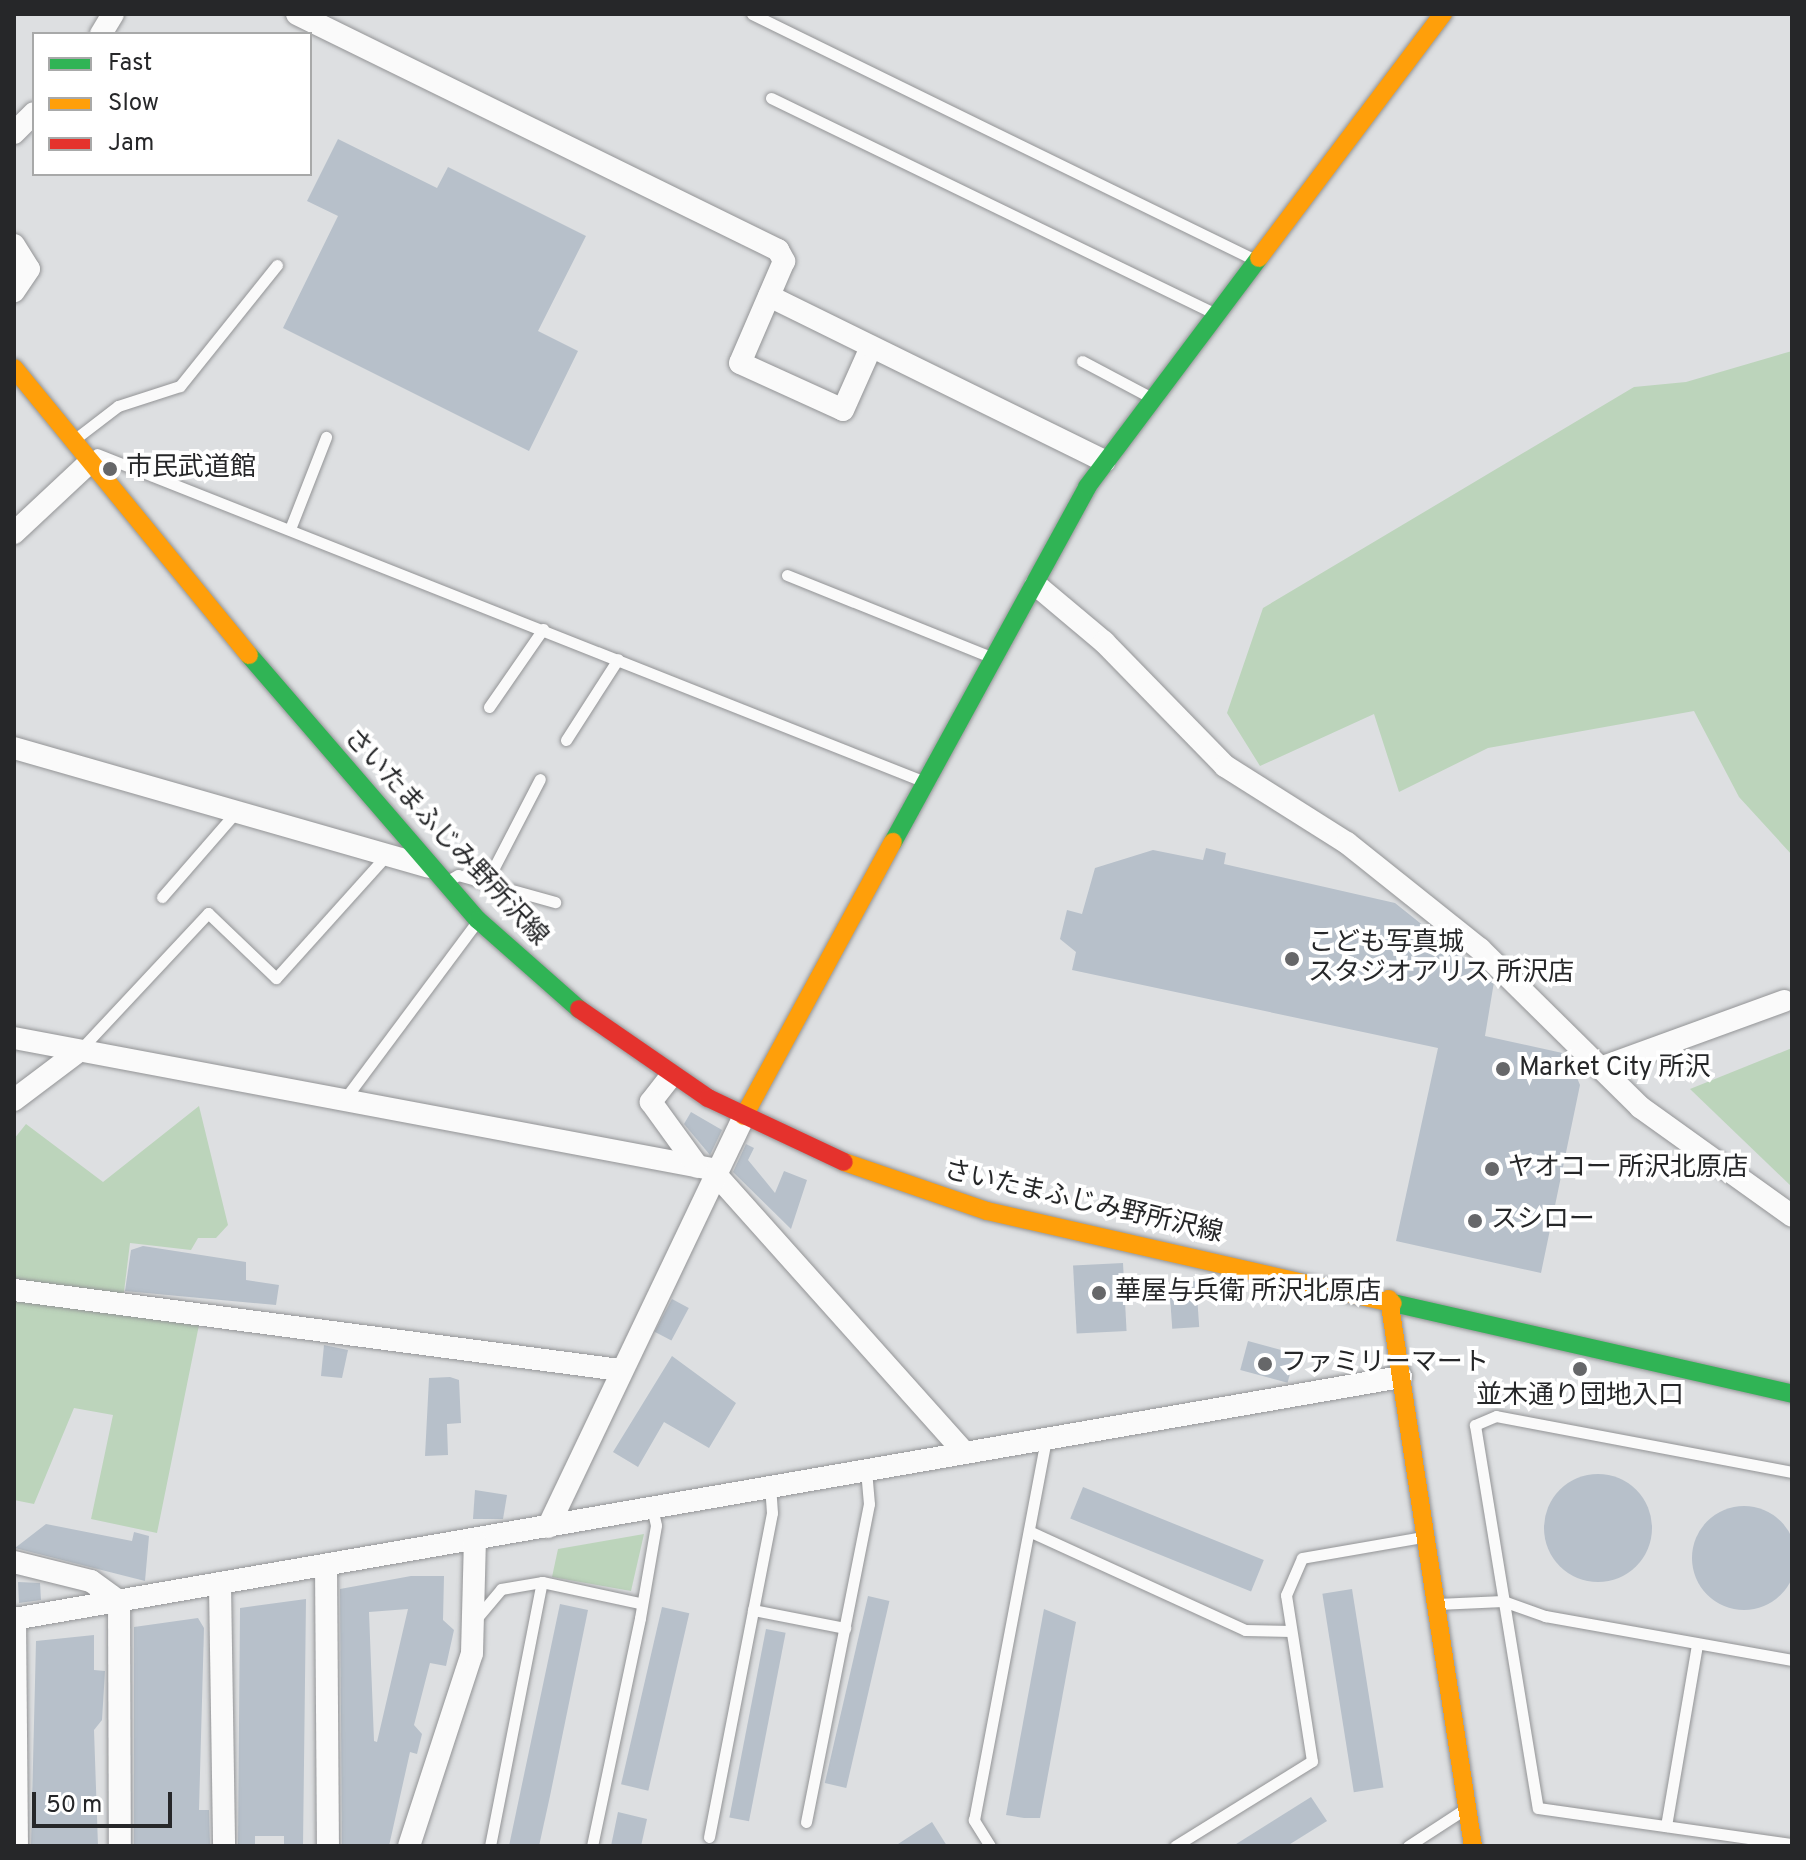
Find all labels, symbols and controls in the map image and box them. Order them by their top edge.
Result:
legend [32,32,312,176]
text: Fast [108,49,152,79]
text: Slow [108,89,159,119]
text: Jam [108,129,154,159]
place label: 市民武道館 [126,453,256,485]
marker: 市民武道館 [101,460,119,478]
street label: さいたまふじみ野所沢線 [336,723,554,953]
place label: こども写真城 スタジオアリス 所沢店 [1308,928,1574,990]
marker: こども写真城 スタジオアリス 所沢店 [1283,950,1301,968]
place label: Market City 所沢 [1519,1053,1710,1085]
marker: Market City 所沢 [1494,1060,1512,1078]
place label: ヤオコー 所沢北原店 [1508,1153,1748,1185]
street label: さいたまふじみ野所沢線 [940,1156,1226,1250]
marker: ヤオコー 所沢北原店 [1483,1160,1501,1178]
place label: スシロー [1491,1205,1595,1237]
marker: スシロー [1466,1212,1484,1230]
place label: 華屋与兵衛 所沢北原店 [1115,1277,1381,1309]
marker: 華屋与兵衛 所沢北原店 [1090,1284,1108,1302]
place label: ファミリーマート [1281,1348,1489,1380]
marker: ファミリーマート [1256,1355,1274,1373]
marker: 並木通り団地入口 [1571,1360,1589,1378]
place label: 並木通り団地入口 [1476,1381,1684,1413]
scale bar [36,1776,176,1826]
text: 50 m [46,1791,102,1821]

